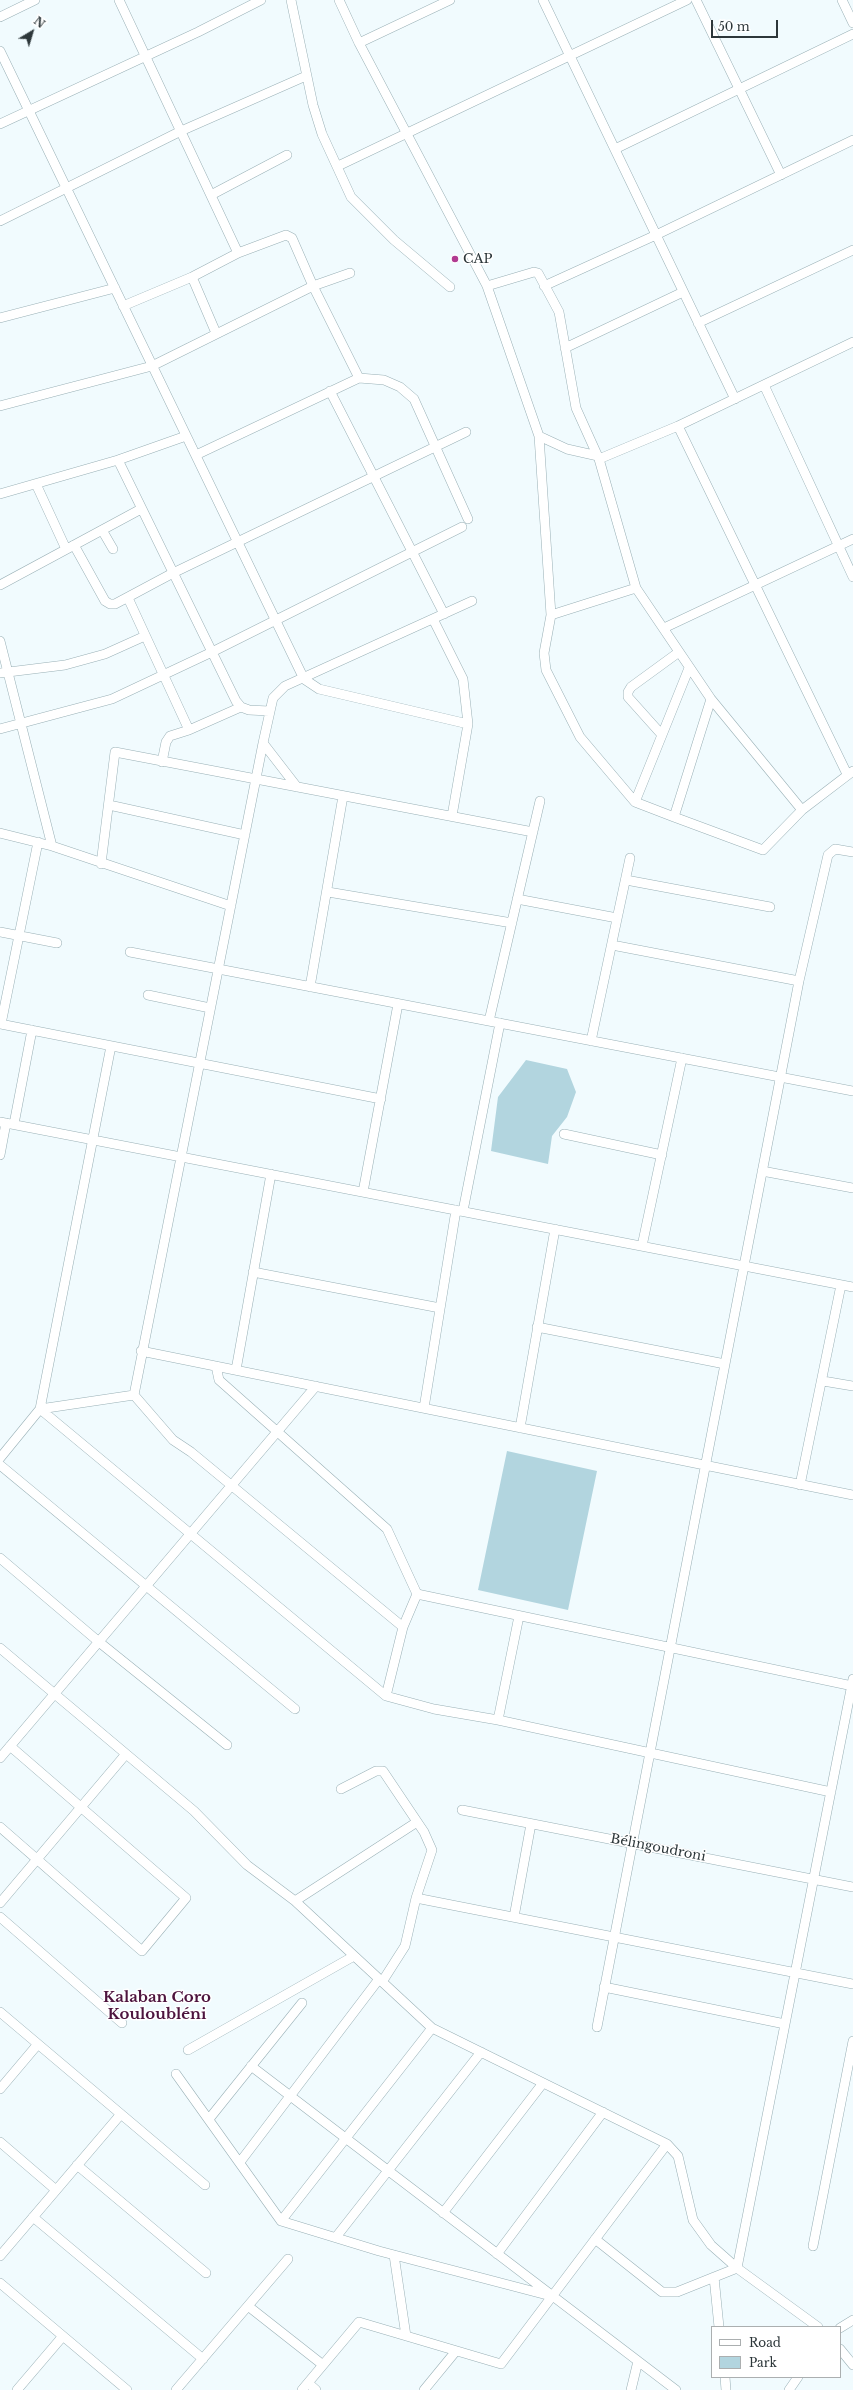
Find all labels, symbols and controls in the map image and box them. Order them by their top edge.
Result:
north arrow [12,12,52,52]
scale bar [713,12,780,38]
text: N [31,14,48,31]
text: 50 m [718,19,750,34]
place label: CAP [463,251,492,267]
marker: CAP [450,254,460,264]
street label: Bélingoudroni [609,1831,707,1865]
district label: Kalaban Coro Kouloubléni [103,1989,211,2024]
legend [711,2326,841,2378]
text: Road [749,2335,781,2350]
text: Park [749,2355,777,2370]

